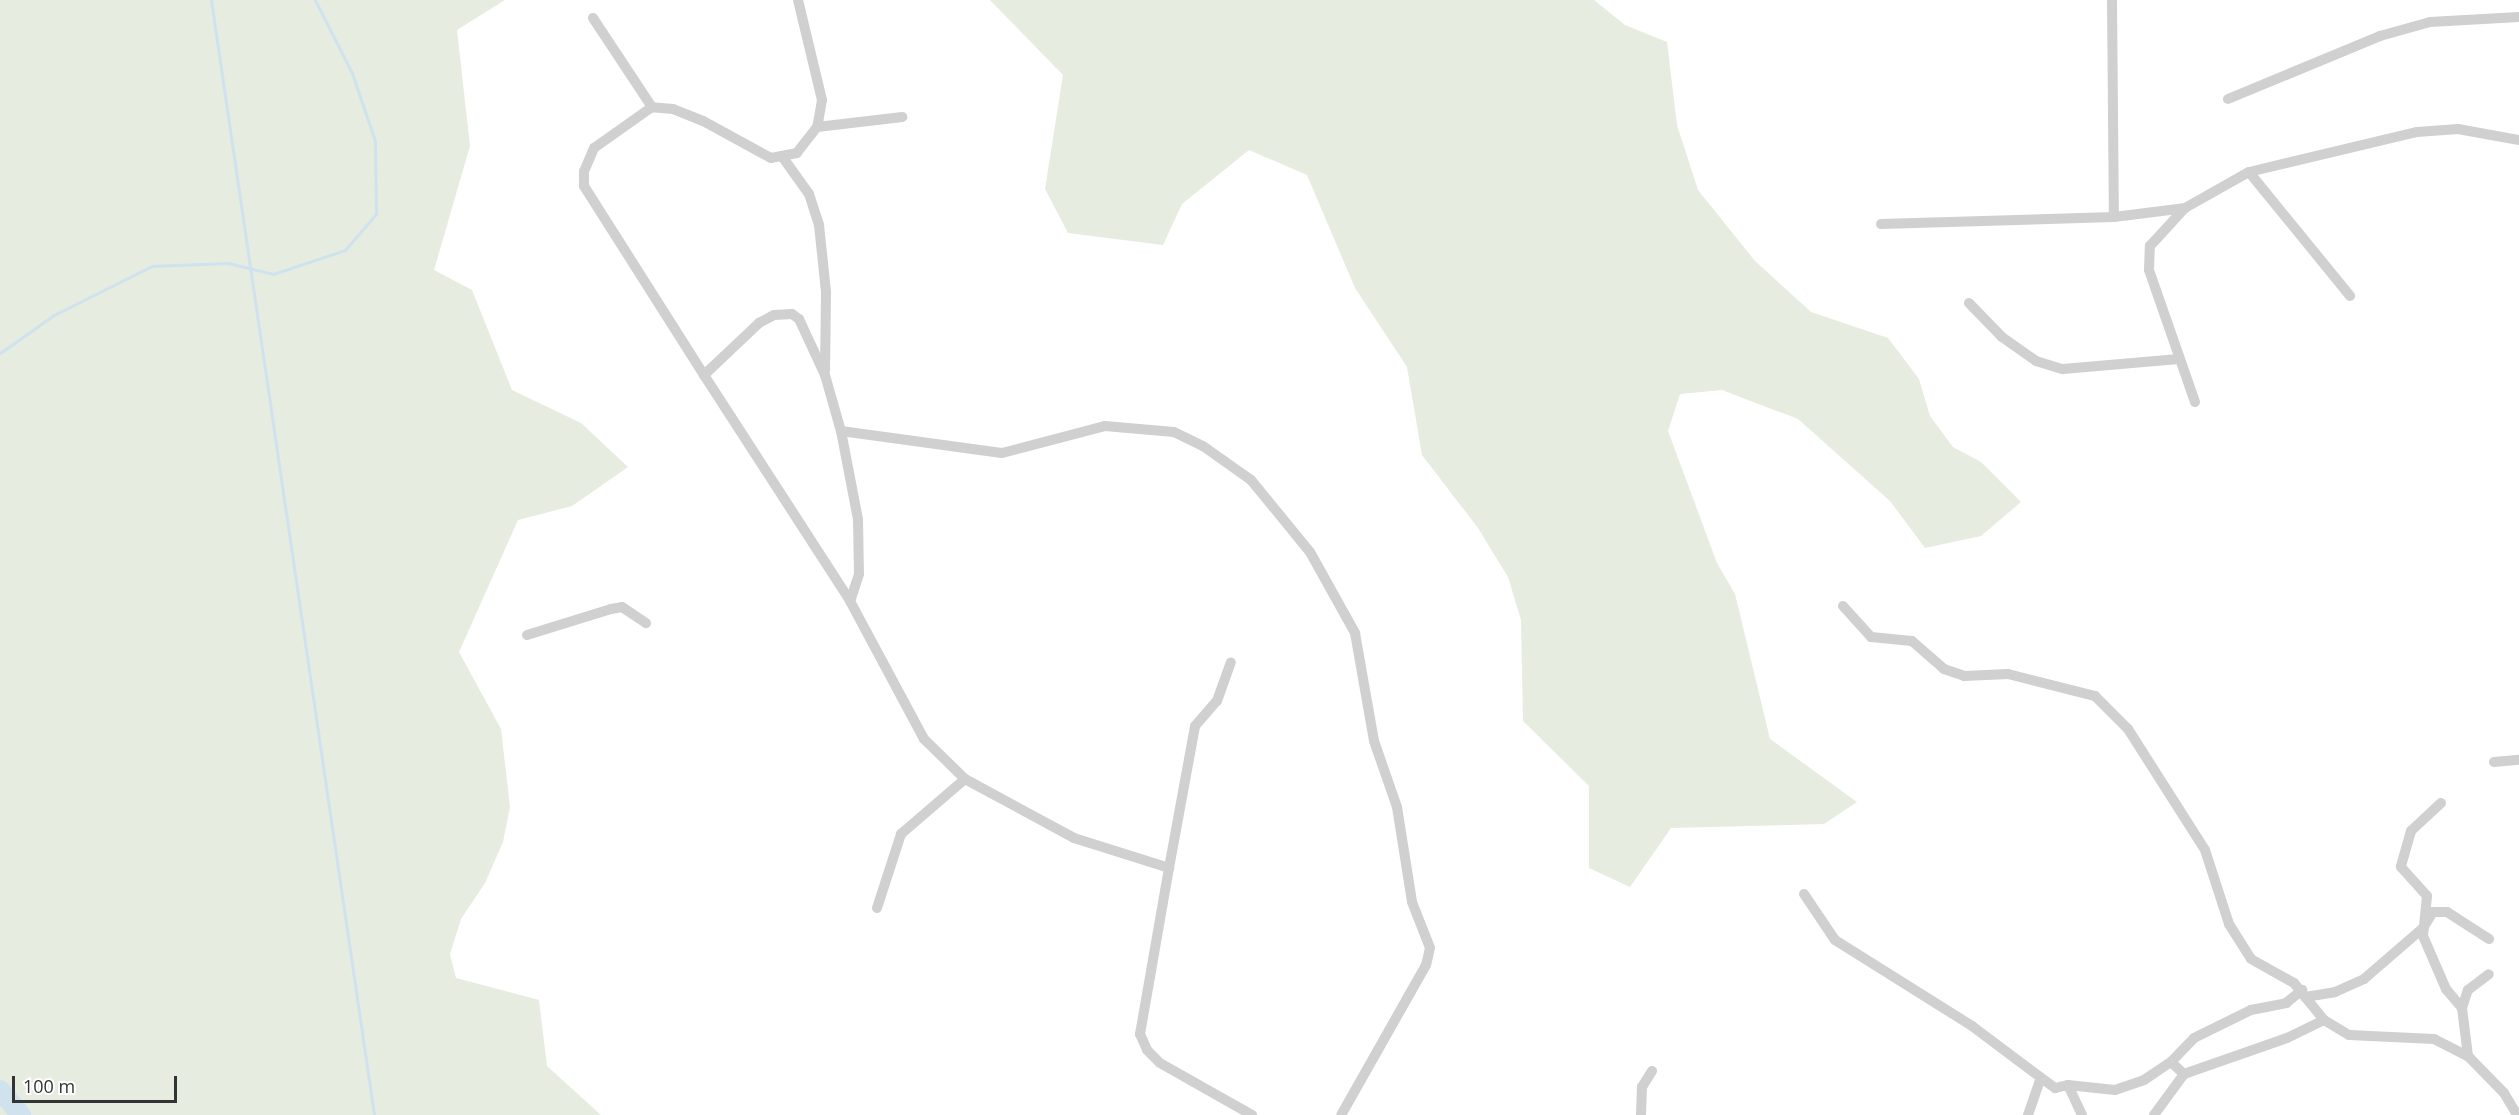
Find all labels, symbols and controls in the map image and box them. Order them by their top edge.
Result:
scale bar [15,1064,180,1102]
text: 100 m [23,1074,75,1098]

